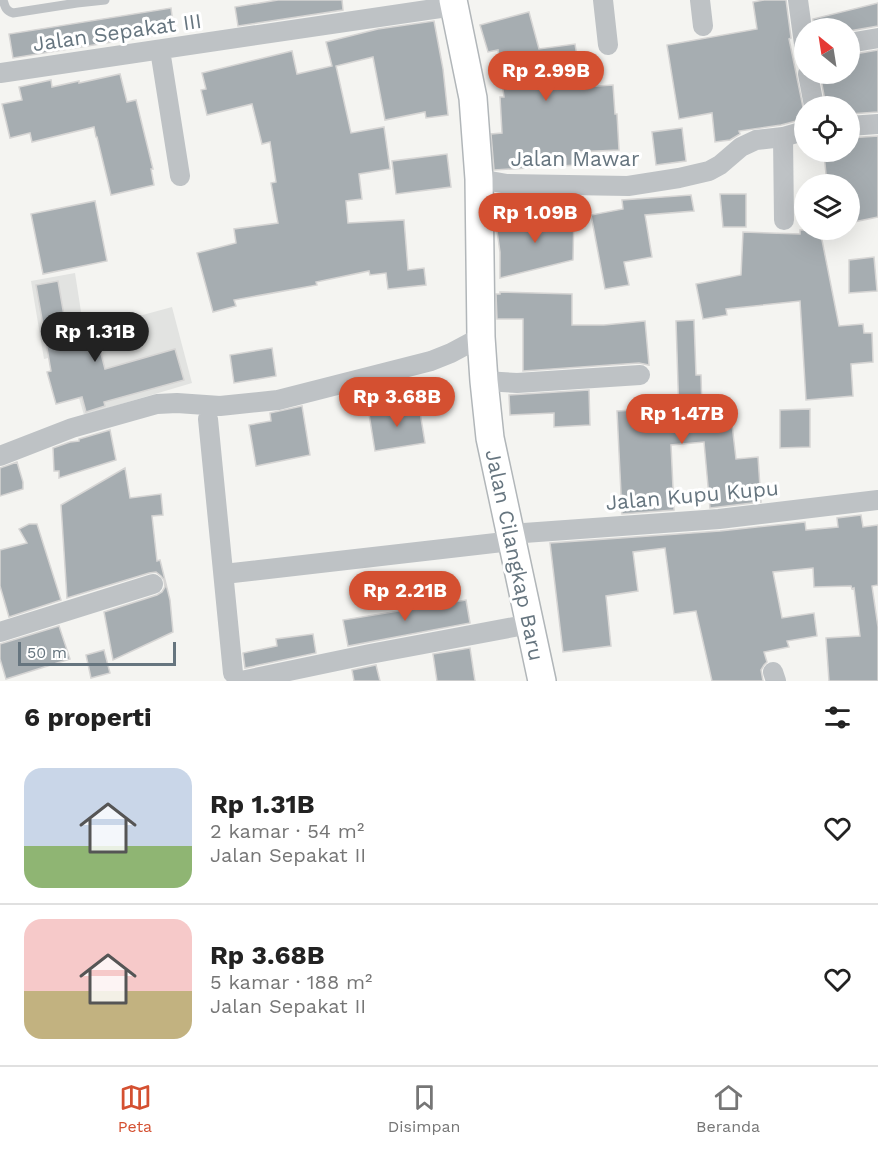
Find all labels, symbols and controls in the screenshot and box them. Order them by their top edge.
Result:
street label: Jalan Sepakat III [31,8,203,56]
north arrow [794,18,860,84]
map controls [794,18,860,240]
pin: Rp 2.99B [484,51,608,102]
text: Rp 2.99B [502,58,590,82]
button: locate [794,96,860,162]
street label: Jalan Mawar [510,146,640,171]
button: layers [794,174,860,240]
pin: Rp 1.09B [473,193,597,244]
text: Rp 1.09B [493,200,577,224]
pin: Rp 1.31B [33,312,157,363]
text: Rp 1.31B [55,319,135,343]
pin: Rp 3.68B [335,377,459,428]
text: Rp 3.68B [353,384,441,408]
pin: Rp 1.47B [620,394,744,445]
text: Rp 1.47B [640,401,724,425]
street label: Jalan Cilangkap Baru [480,447,550,663]
street label: Jalan Kupu Kupu [604,475,780,515]
pin: Rp 2.21B [343,571,467,622]
text: Rp 2.21B [363,578,447,602]
scale bar [18,639,176,666]
text: 50 m [27,643,67,662]
icon: filters [821,701,854,734]
text: 6 properti [24,702,152,732]
text: Rp 1.31B [210,789,315,819]
icon: home [72,792,144,864]
icon: heart [821,812,854,845]
text: 2 kamar · 54 m² [210,819,364,843]
text: Jalan Sepakat II [210,843,366,867]
text: Rp 3.68B [210,940,325,970]
icon: home [72,943,144,1015]
icon: heart [821,963,854,996]
text: 5 kamar · 188 m² [210,970,372,994]
text: Jalan Sepakat II [210,994,366,1018]
tab: Peta [118,1081,152,1136]
tab: Disimpan [388,1081,460,1136]
tab: Beranda [696,1081,760,1136]

